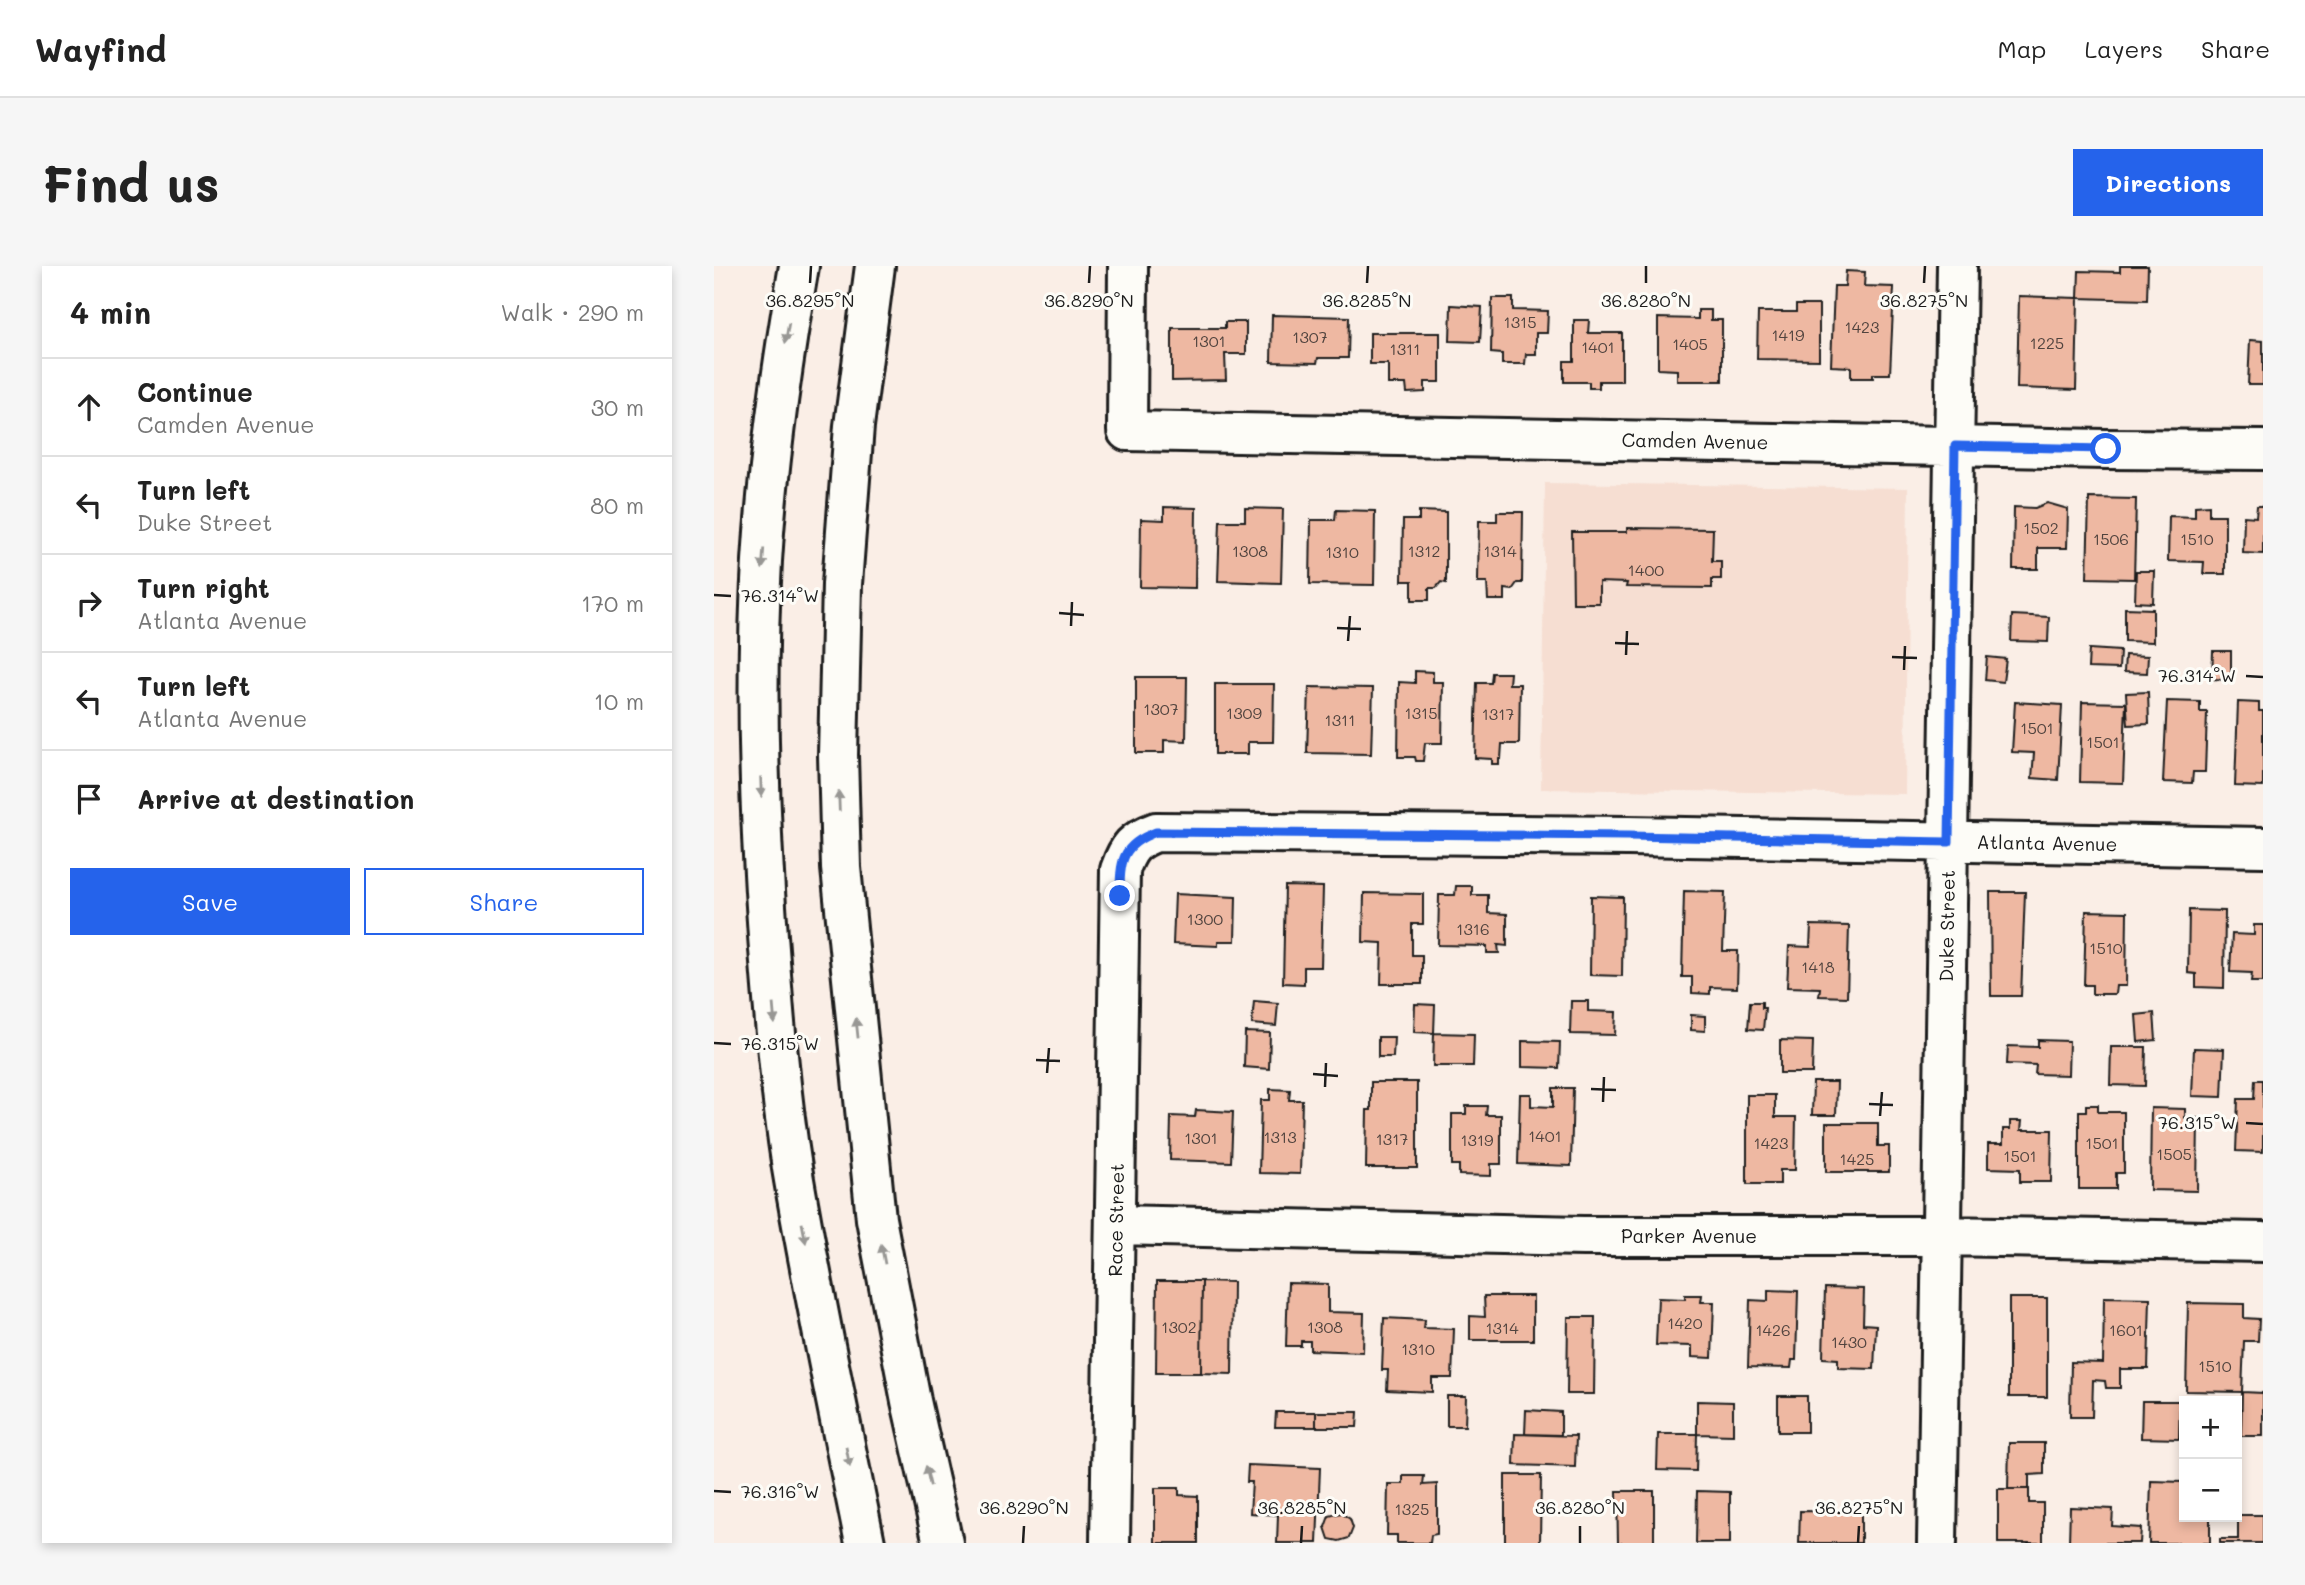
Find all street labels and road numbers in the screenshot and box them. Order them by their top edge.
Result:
street label: Camden Avenue [1621,427,1769,454]
street label: Atlanta Avenue [1976,829,2118,856]
street label: Duke Street [1933,870,1960,982]
street label: Race Street [1102,1163,1129,1277]
street label: Parker Avenue [1621,1223,1757,1248]

